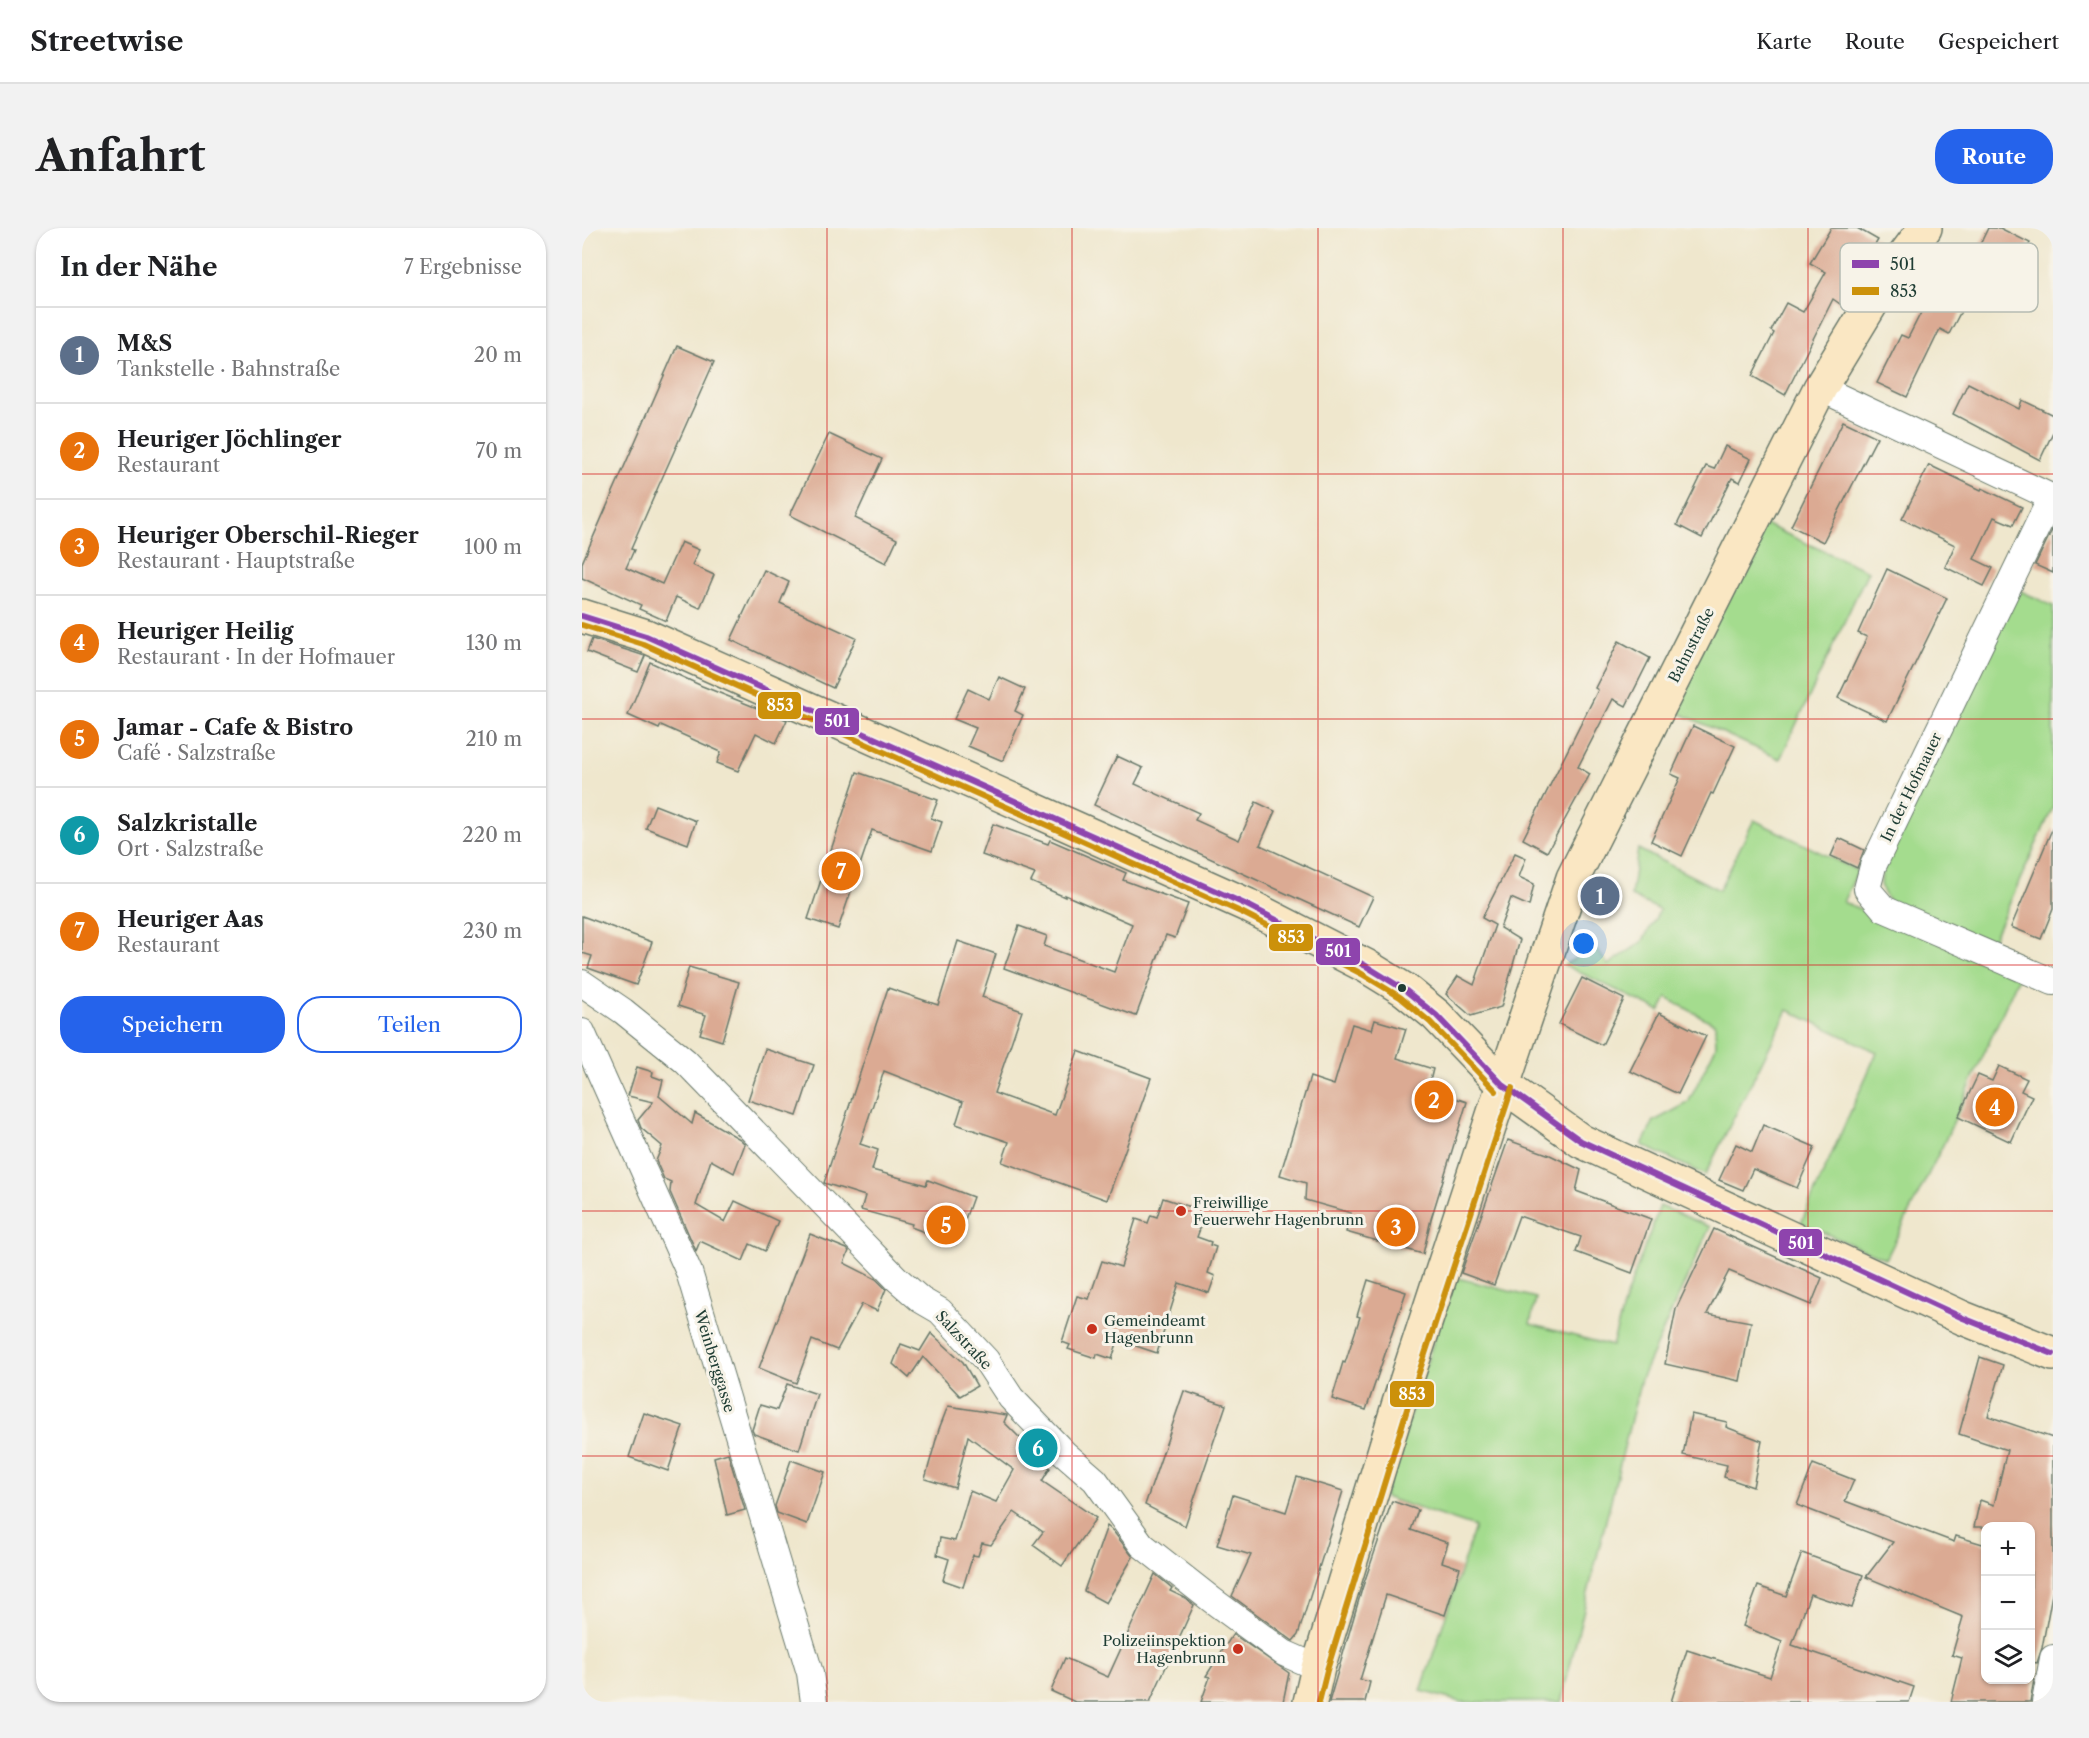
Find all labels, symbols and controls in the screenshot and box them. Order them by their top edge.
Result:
text: Streetwise [30,24,184,58]
text: Karte [1756,29,1812,54]
text: Route [1845,29,1905,54]
text: Gespeichert [1938,29,2059,54]
button: Route [1935,129,2053,184]
text: Anfahrt [36,130,205,182]
legend [1840,243,2038,312]
text: In der Nähe [60,251,217,283]
text: 501 [1890,254,1916,274]
text: 7 Ergebnisse [404,255,522,279]
text: 853 [1890,281,1917,301]
text: M&S [117,330,172,357]
text: 1 [75,343,84,367]
text: 20 m [474,343,522,367]
text: Tankstelle · Bahnstraße [117,357,340,381]
text: Heuriger Jöchlinger [117,426,341,453]
text: 2 [74,439,85,463]
text: 70 m [476,439,522,463]
text: Restaurant [117,453,220,477]
text: Heuriger Oberschil-Rieger [117,522,419,549]
text: 3 [74,535,85,559]
text: 100 m [464,535,522,559]
text: Restaurant · Hauptstraße [117,549,355,573]
street label: Bahnstraße [1664,604,1718,686]
text: Heuriger Heilig [117,618,294,645]
text: 4 [74,631,85,655]
text: 130 m [466,631,522,655]
text: Restaurant · In der Hofmauer [117,645,395,669]
line badge: 853 [757,691,802,720]
text: 853 [766,695,794,715]
line badge: 501 [814,707,860,736]
text: 501 [824,711,851,731]
text: Jamar - Cafe & Bistro [117,714,353,741]
text: 5 [74,727,85,751]
text: 210 m [465,727,522,751]
street label: In der Hofmauer [1876,729,1946,845]
text: Café · Salzstraße [117,741,276,765]
text: Salzkristalle [117,810,257,837]
text: 6 [74,823,85,847]
text: 220 m [462,823,522,847]
text: Ort · Salzstraße [117,837,264,861]
pin: 7 [822,848,860,894]
pin: 1 [1580,874,1620,918]
text: Heuriger Aas [117,906,264,933]
text: 7 [74,919,85,943]
text: 230 m [463,919,522,943]
line badge: 853 [1268,923,1314,952]
text: 853 [1277,927,1305,947]
your location [1569,929,1598,958]
text: Restaurant [117,933,220,957]
line badge: 501 [1315,937,1361,966]
text: 501 [1325,941,1352,961]
unlabelled marker [1396,982,1408,994]
button: Speichern [60,996,285,1053]
button: Teilen [297,996,522,1053]
pin: 2 [1414,1078,1454,1122]
pin: 4 [1976,1084,2014,1130]
place label: Freiwillige Feuerwehr Hagenbrunn [1193,1193,1365,1229]
pin: 5 [926,1202,966,1248]
marker: Freiwillige Feuerwehr Hagenbrunn [1174,1204,1188,1218]
pin: 3 [1376,1204,1416,1250]
line badge: 501 [1778,1228,1823,1257]
text: 501 [1788,1233,1815,1253]
street label: Weinberggasse [690,1306,740,1415]
street label: Salzstraße [932,1307,996,1373]
place label: Gemeindeamt Hagenbrunn [1104,1311,1206,1347]
marker: Gemeindeamt Hagenbrunn [1085,1322,1099,1336]
line badge: 853 [1389,1380,1435,1408]
text: 853 [1398,1384,1426,1404]
pin: 6 [1018,1426,1058,1470]
map controls [1981,1522,2035,1684]
button: + [1981,1522,2035,1576]
button: − [1981,1576,2035,1630]
button: layers [1981,1630,2035,1684]
place label: Polizeiinspektion Hagenbrunn [1102,1631,1227,1667]
marker: Polizeiinspektion Hagenbrunn [1231,1642,1245,1656]

